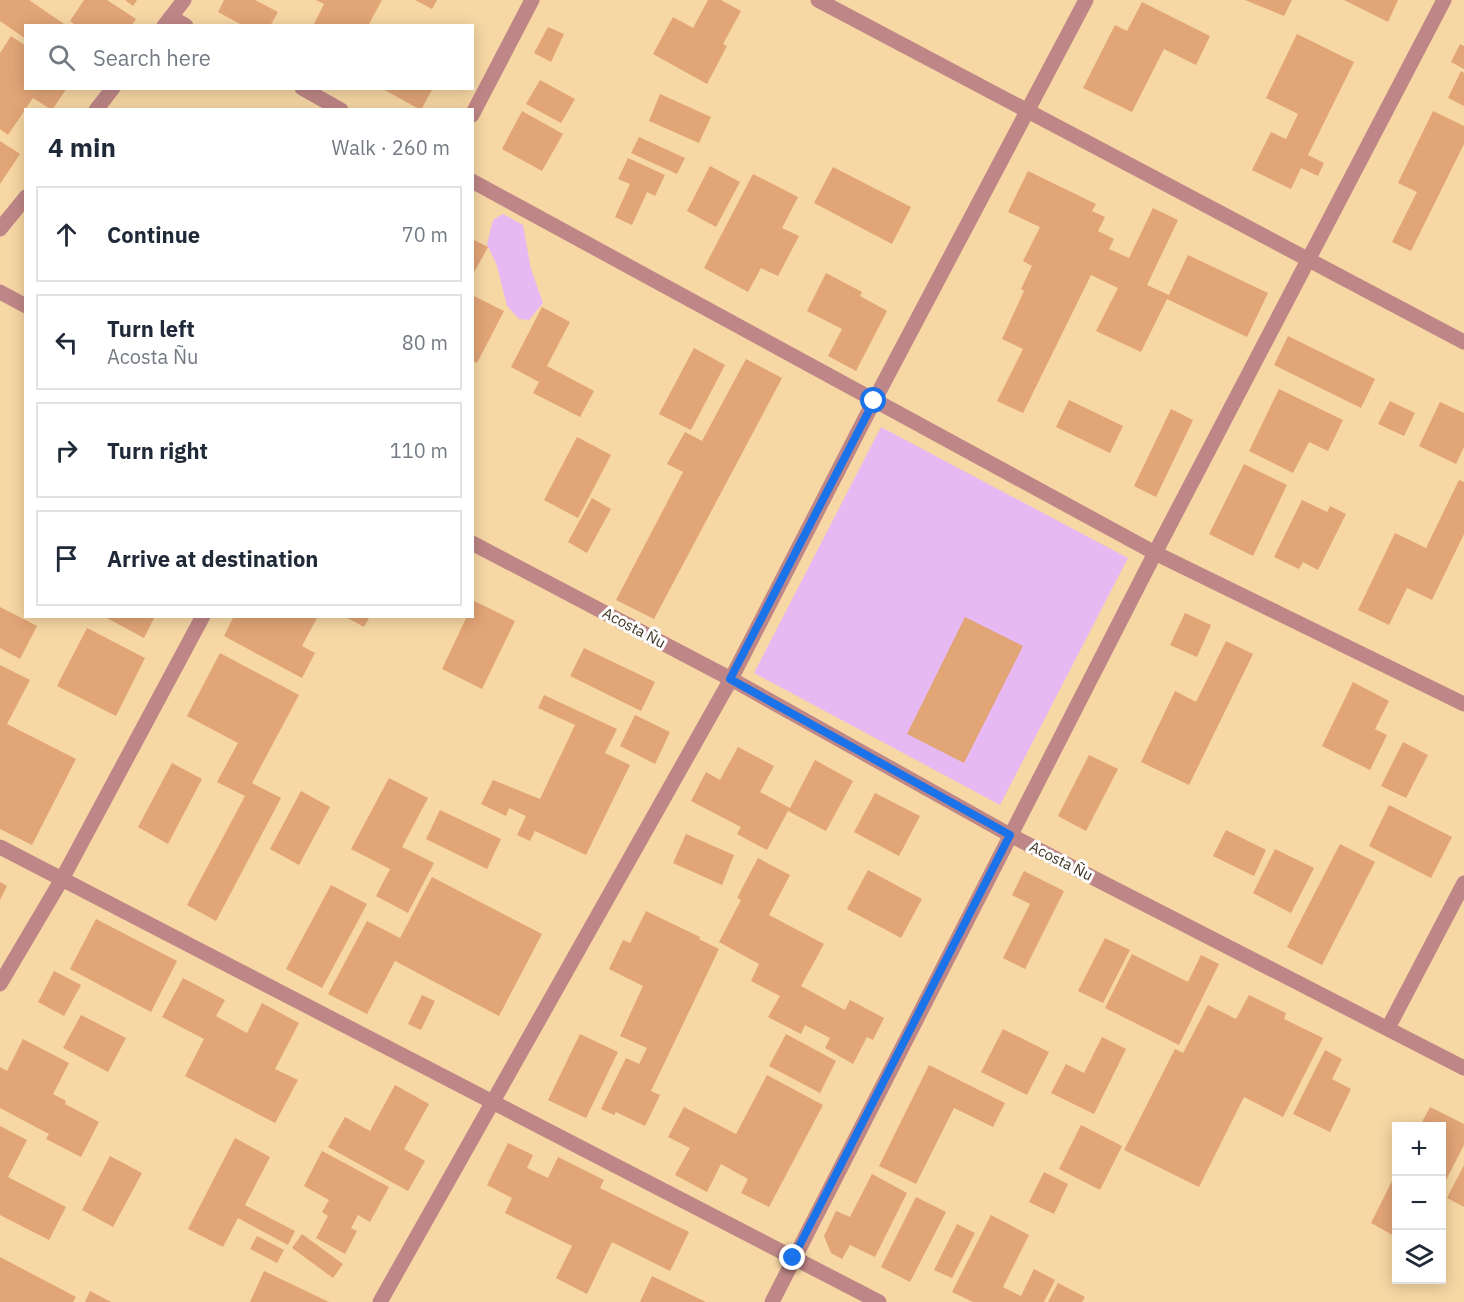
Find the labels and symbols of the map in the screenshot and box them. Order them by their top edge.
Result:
route start [860,387,886,413]
street label: Acosta Ñu [599,603,669,652]
street label: Acosta Ñu [1026,837,1096,885]
route end [779,1244,805,1270]

